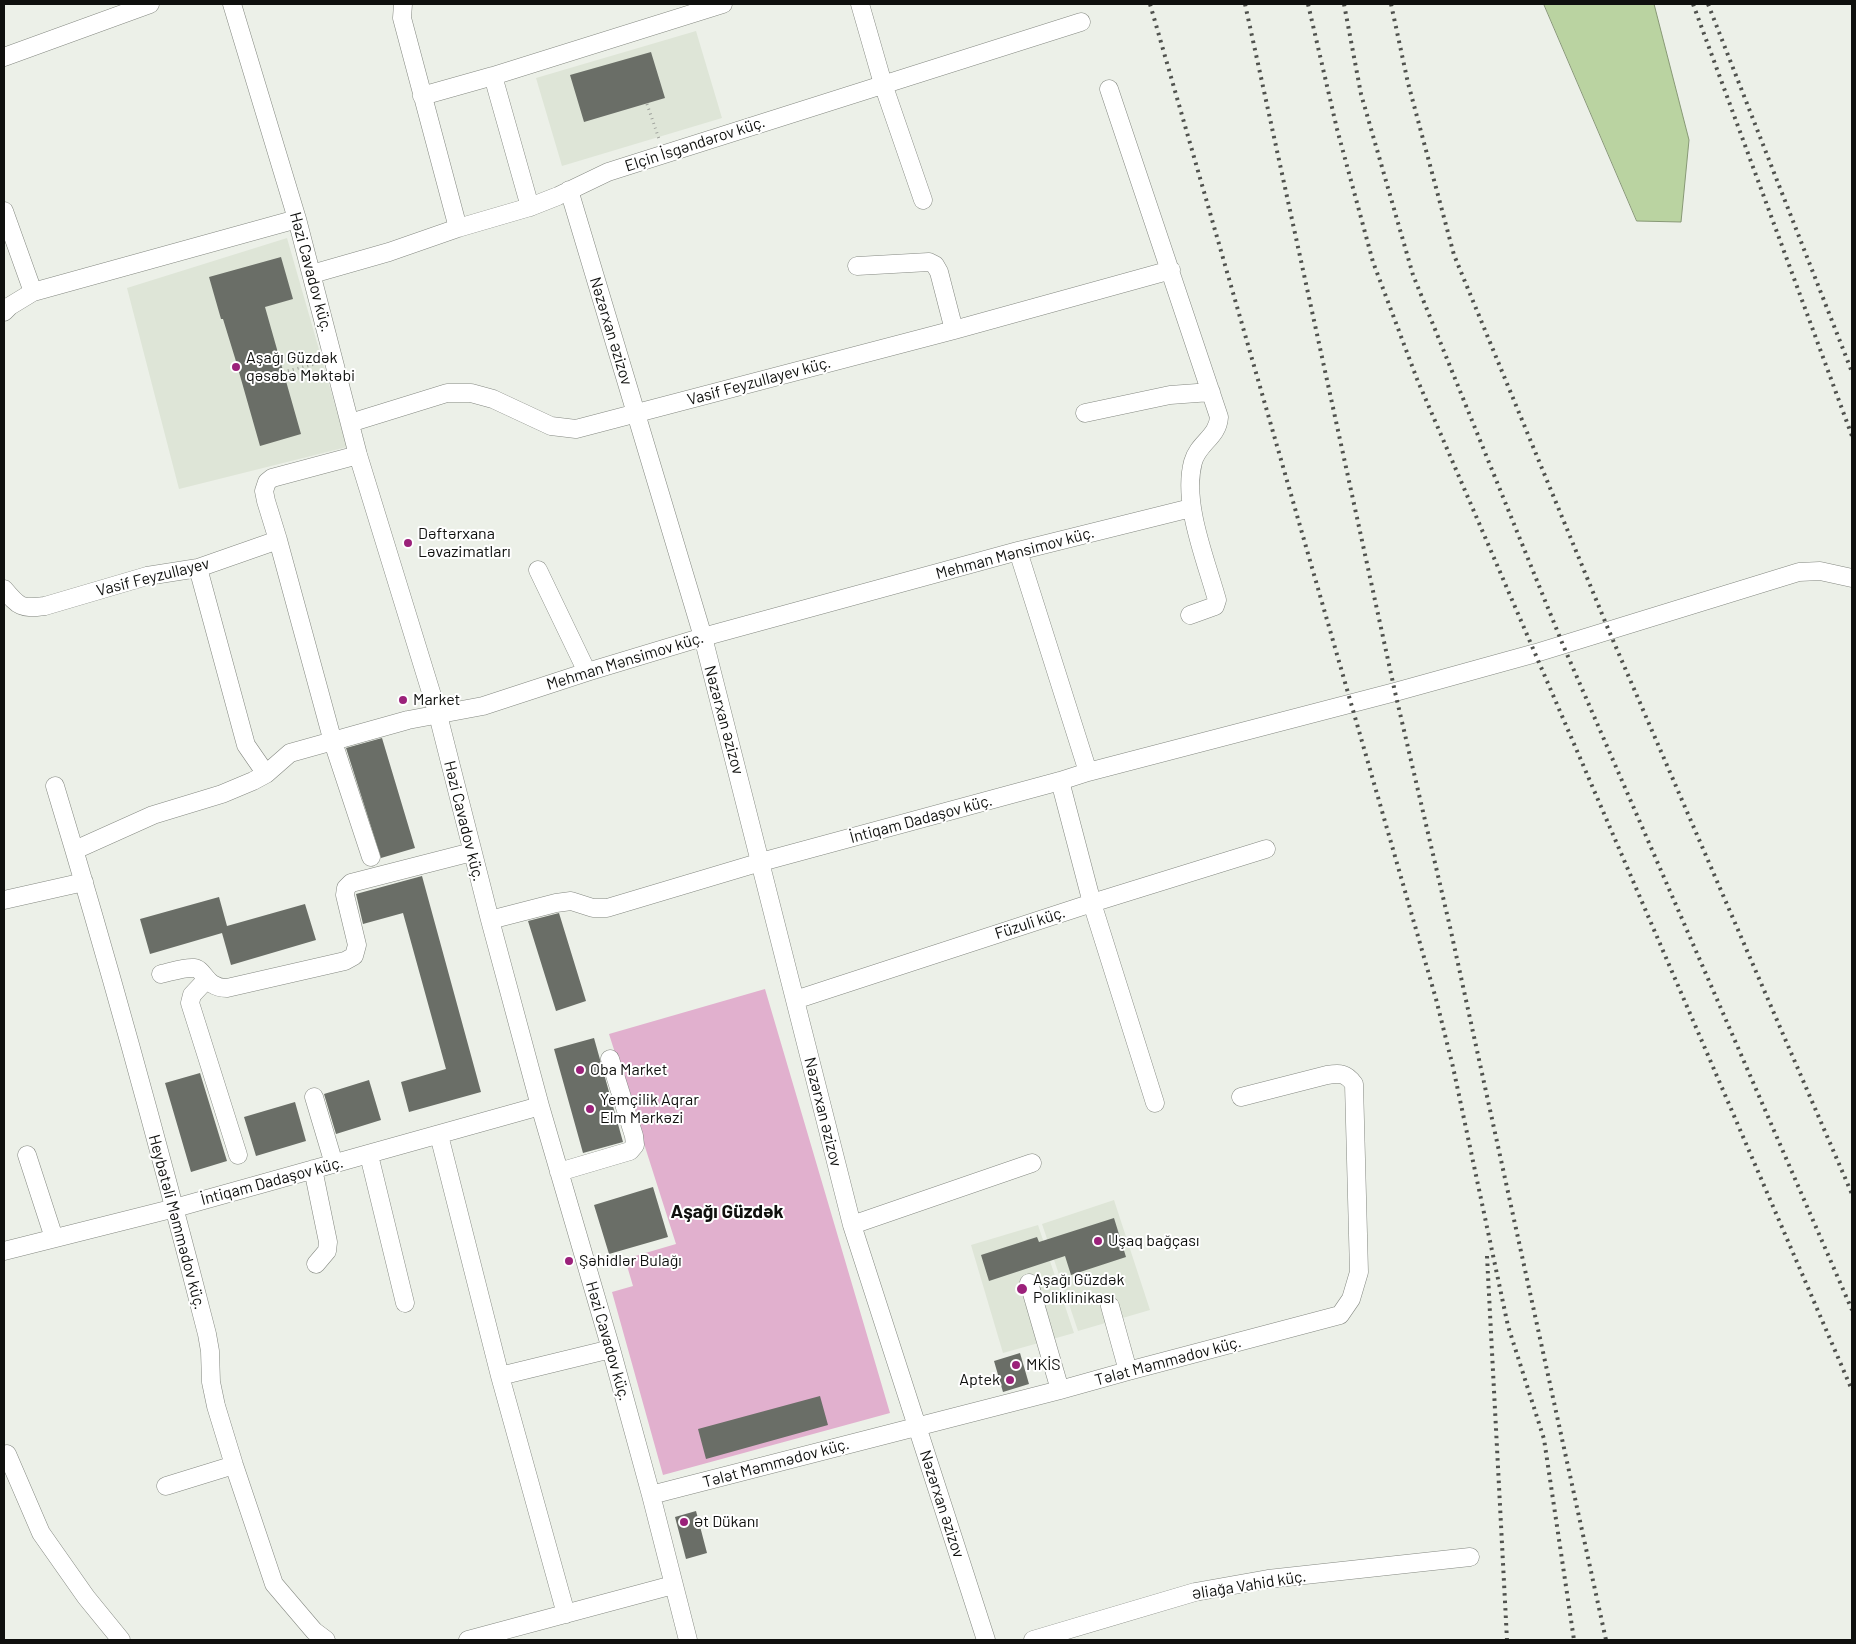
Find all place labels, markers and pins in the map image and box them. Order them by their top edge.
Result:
place label: Aşağı Güzdək qəsəbə Məktəbi [246,348,355,386]
marker: Aşağı Güzdək qəsəbə Məktəbi [230,361,242,373]
place label: Dəftərxana Ləvazimatları [418,524,511,562]
marker: Dəftərxana Ləvazimatları [402,537,414,549]
place label: Market [413,690,460,710]
marker: Market [397,694,409,706]
place label: Oba Market [590,1060,667,1080]
marker: Oba Market [574,1064,586,1076]
place label: Yemçilik Aqrar Elm Mərkəzi [600,1090,699,1128]
marker: Yemçilik Aqrar Elm Mərkəzi [584,1103,596,1115]
place label: Uşaq bağçası [1108,1231,1199,1251]
marker: Uşaq bağçası [1092,1235,1104,1247]
place label: Şəhidlər Bulağı [579,1251,682,1271]
marker: Şəhidlər Bulağı [563,1255,575,1267]
place label: Aşağı Güzdək Poliklinikası [1033,1270,1125,1308]
marker: Aşağı Güzdək Poliklinikası [1015,1282,1029,1296]
place label: MKİS [1026,1355,1061,1375]
marker: MKİS [1010,1359,1022,1371]
place label: Aptek [959,1370,1000,1390]
marker: Aptek [1004,1374,1016,1386]
place label: Ət Dükanı [694,1512,759,1532]
marker: Ət Dükanı [678,1516,690,1528]

